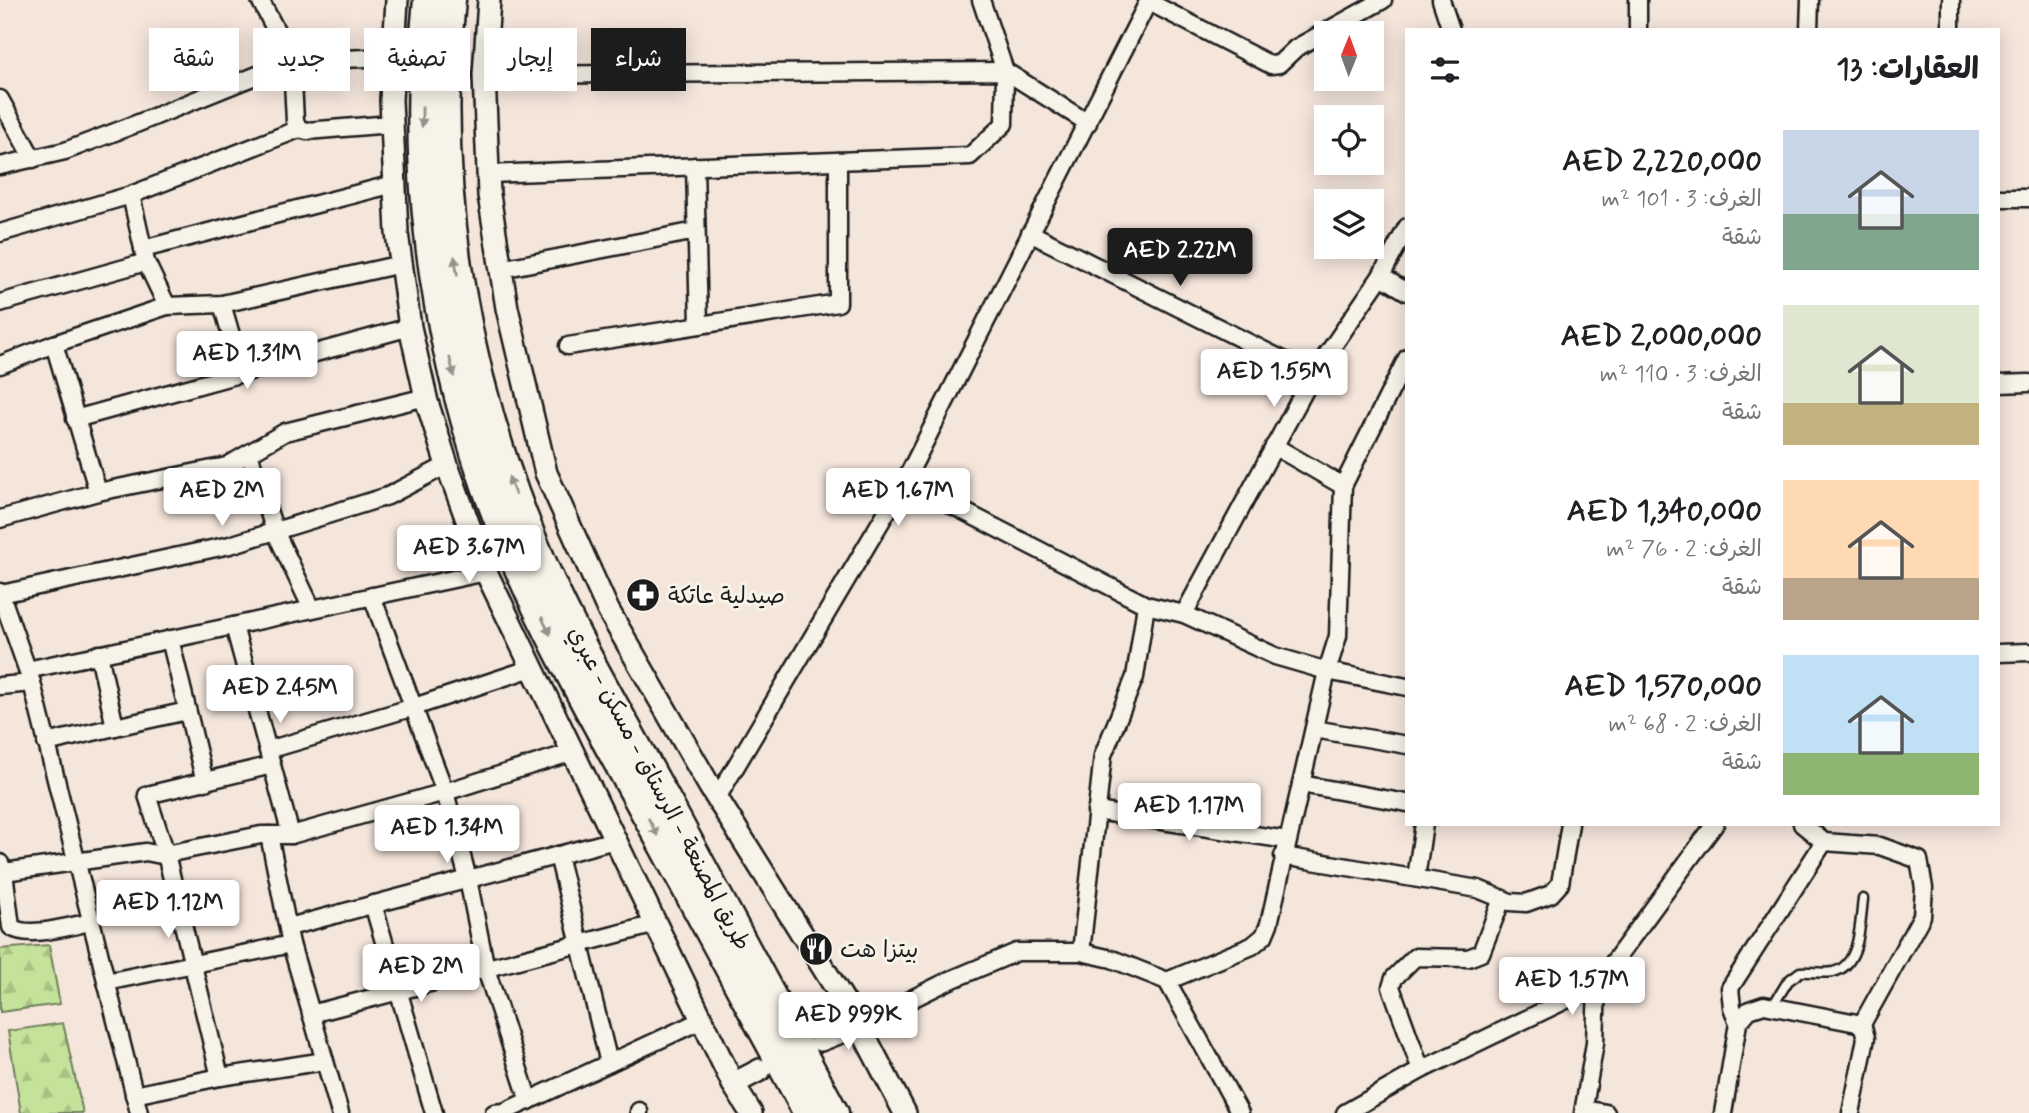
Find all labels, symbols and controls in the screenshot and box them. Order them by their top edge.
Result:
north arrow [1314,21,1384,91]
map controls [1314,21,1384,259]
chip: شقة [149,28,239,91]
chip: جديد [253,28,350,91]
chip: تصفية [364,28,470,91]
chip: إيجار [484,28,577,91]
chip: شراء [591,28,686,91]
text: العقارات: 13 [1836,50,1979,89]
icon: filters [1426,51,1464,89]
button: locate [1314,105,1384,175]
one-way arrow [416,106,428,128]
text: AED 2,220,000 [1562,142,1762,181]
icon: home [1839,158,1923,242]
text: الغرف: 3 · 101 m² [1601,185,1762,215]
button: layers [1314,189,1384,259]
text: شقة [1722,223,1762,253]
pin: AED 2.22M [1100,229,1260,288]
text: AED 2.22M [1123,236,1237,266]
one-way arrow [450,255,461,277]
text: AED 2,000,000 [1561,317,1762,356]
pin: AED 1.31M [167,332,327,391]
icon: home [1839,333,1923,417]
text: AED 1.31M [193,339,301,369]
pin: AED 1.55M [1194,350,1354,409]
one-way arrow [447,356,458,378]
text: AED 1.55M [1217,357,1331,387]
text: الغرف: 3 · 110 m² [1600,360,1762,390]
text: شقة [1722,398,1762,428]
pin: AED 2M [165,468,279,528]
pin: AED 1.67M [818,468,978,528]
text: AED 2M [180,476,264,506]
one-way arrow [506,476,517,497]
text: AED 1.67M [842,476,954,506]
text: AED 1,340,000 [1567,492,1762,531]
icon: home [1839,508,1923,592]
pin: AED 3.67M [389,526,549,585]
text: AED 3.67M [413,533,525,563]
text: الغرف: 2 · 76 m² [1606,535,1762,565]
text: شقة [1722,573,1762,603]
pharmacy icon: صيدلية عاتكة [624,576,662,614]
place label: صيدلية عاتكة [668,582,785,612]
one-way arrow [541,616,552,636]
street label: طريق المصنعة - الرستاق - مسكن - عبري [560,622,757,956]
pin: AED 2.45M [200,666,360,725]
text: AED 1,570,000 [1564,667,1762,706]
text: AED 2.45M [222,673,338,703]
icon: home [1839,683,1923,767]
text: الغرف: 2 · 68 m² [1609,710,1762,740]
text: شقة [1722,748,1762,778]
pin: AED 1.17M [1109,784,1269,843]
text: AED 1.17M [1134,791,1244,821]
pin: AED 1.34M [367,806,527,865]
text: AED 1.34M [390,813,504,843]
one-way arrow [647,817,659,836]
pin: AED 1.12M [88,880,248,940]
text: AED 1.12M [112,888,224,918]
restaurant icon: بيتزا هت [797,930,835,968]
place label: بيتزا هت [840,936,919,966]
pin: AED 2M [364,944,478,1004]
text: AED 2M [379,952,463,982]
pin: AED 1.57M [1492,958,1652,1017]
text: AED 1.57M [1515,965,1629,995]
pin: AED 999K [776,992,920,1052]
text: AED 999K [795,1000,901,1030]

